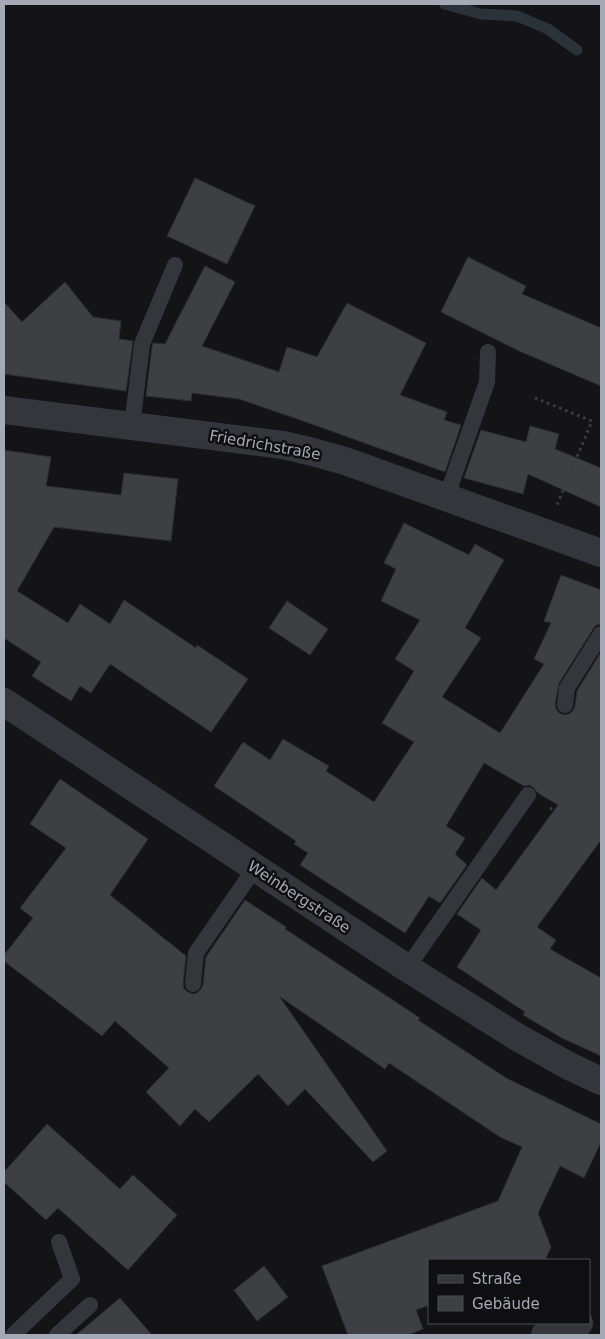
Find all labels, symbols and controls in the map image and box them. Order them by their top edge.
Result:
street label: Friedrichstraße [208,426,322,464]
street label: Weinbergstraße [244,857,354,937]
legend [428,1259,590,1324]
text: Straße [472,1270,521,1288]
text: Gebäude [472,1295,540,1313]

